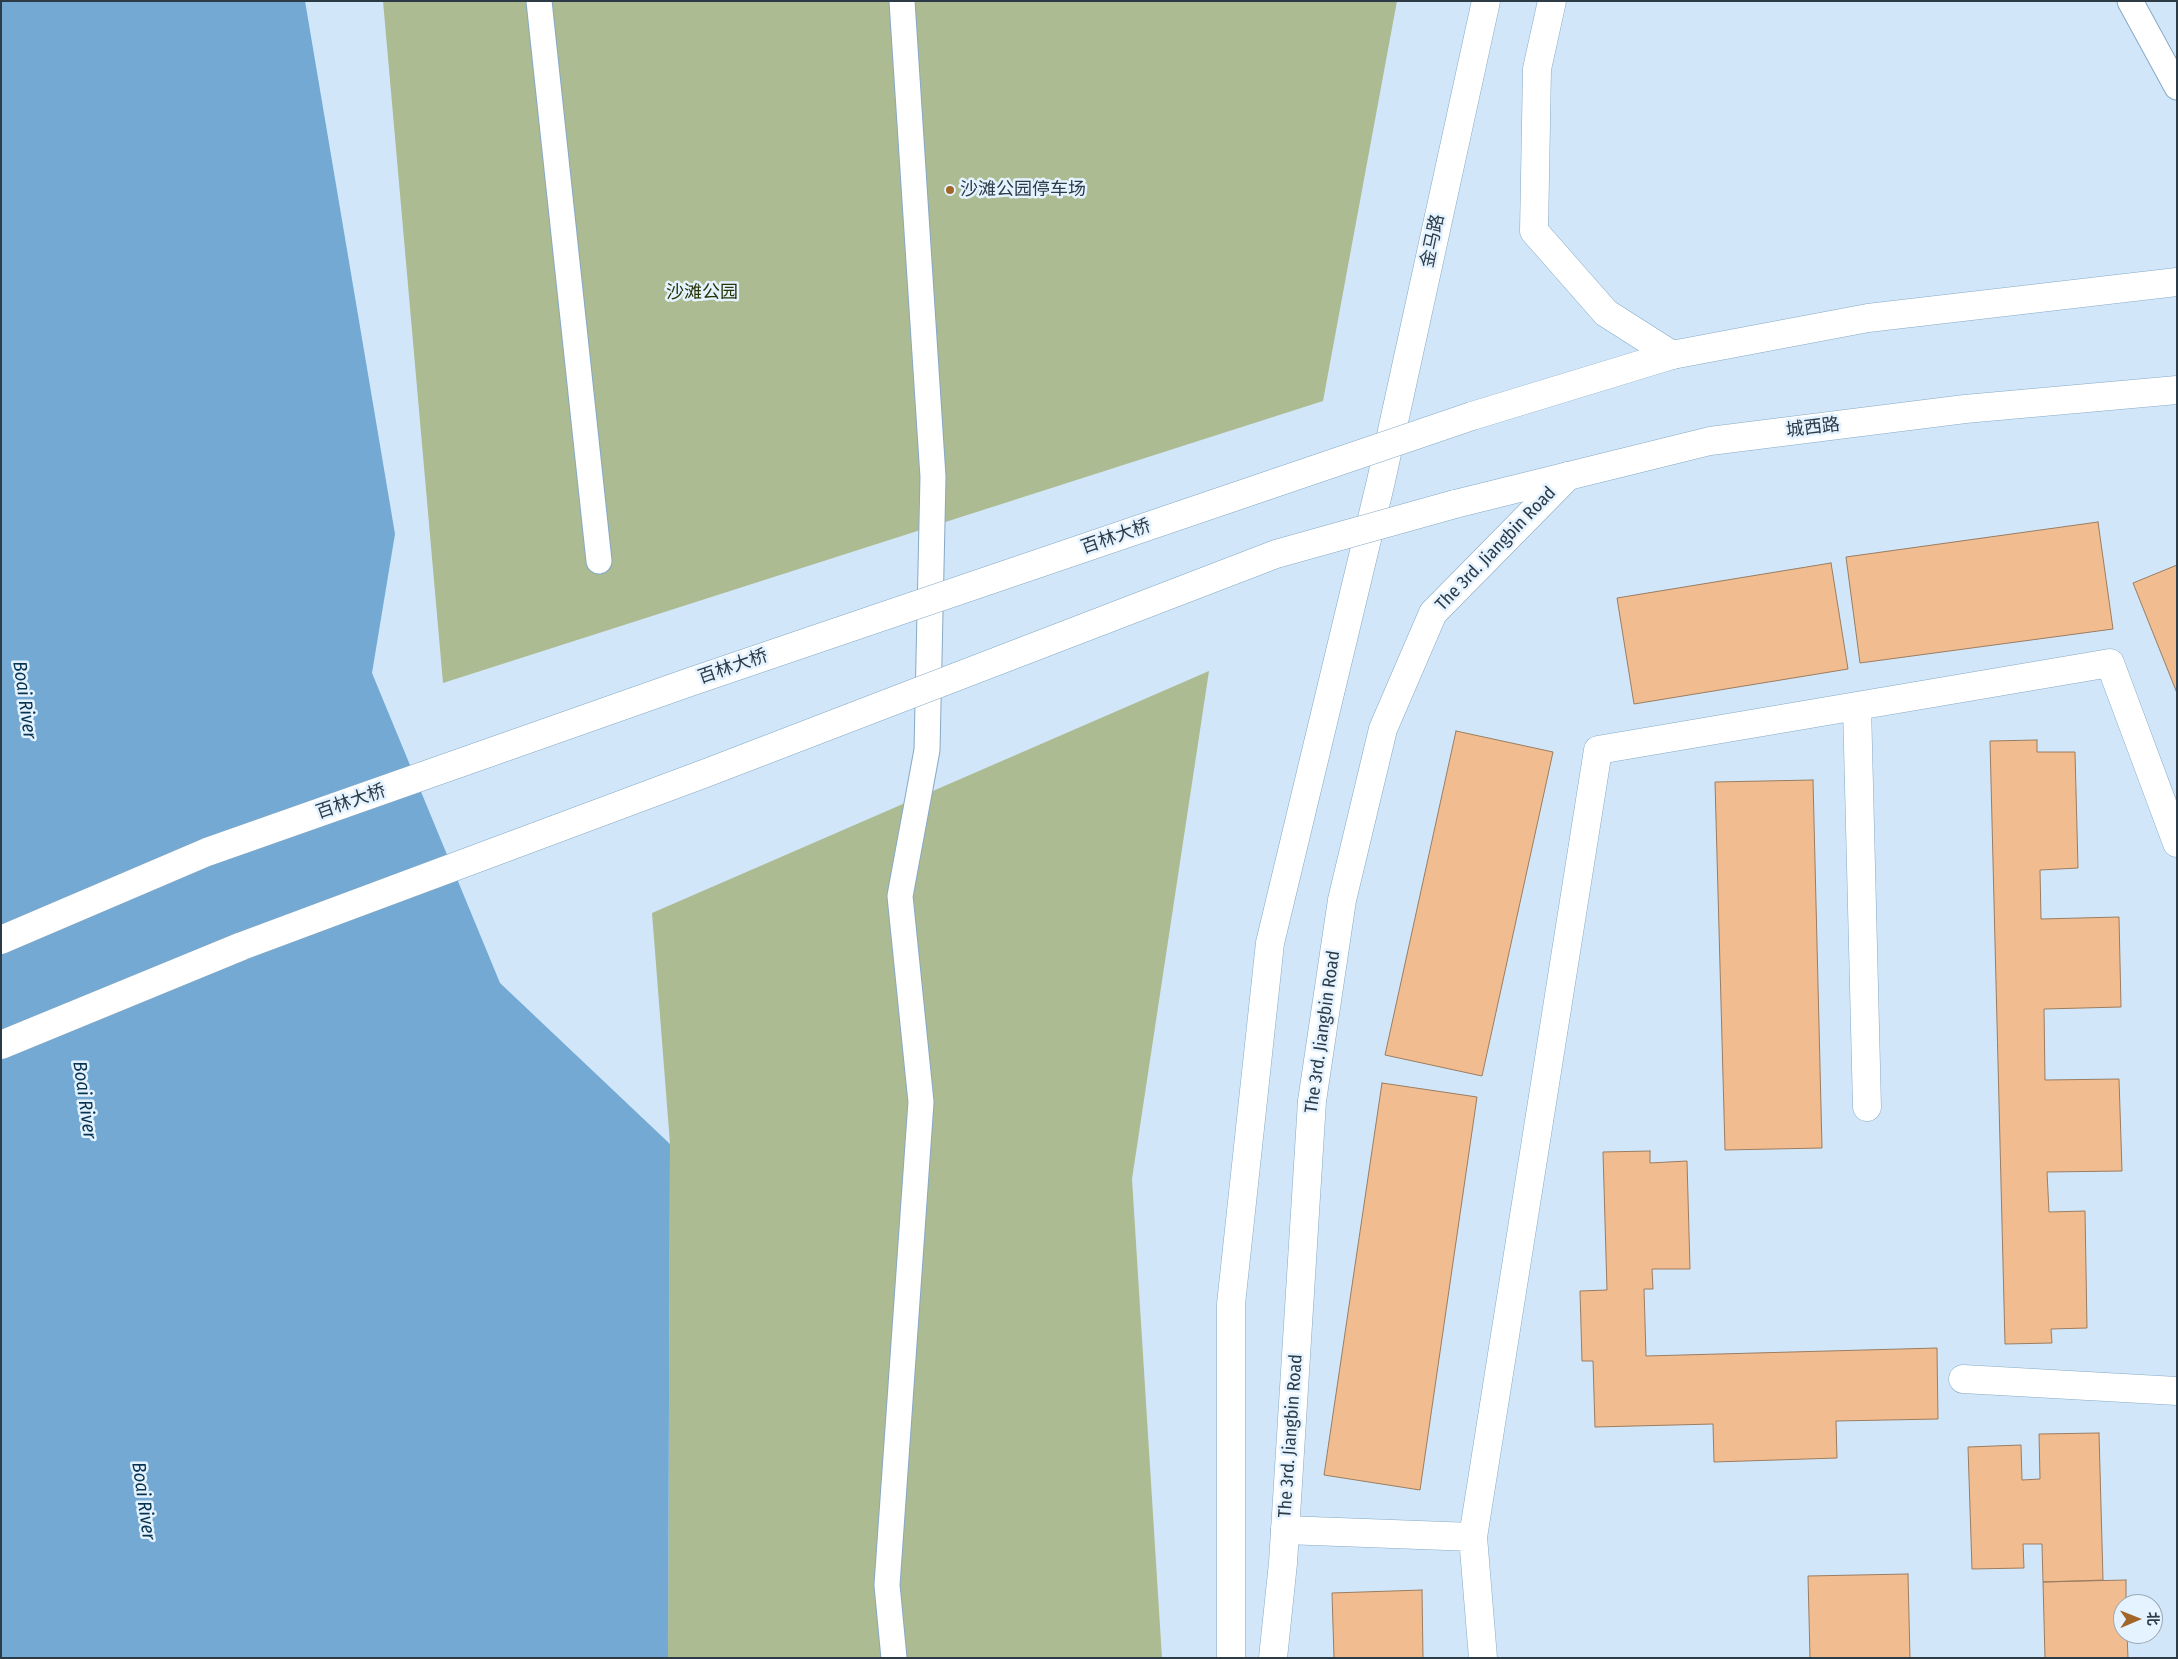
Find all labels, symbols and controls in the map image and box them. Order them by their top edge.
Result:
place label: 沙滩公园停车场 [960,179,1086,201]
marker: 沙滩公园停车场 [944,184,956,196]
street label: 金马路 [1417,212,1449,270]
park label: 沙滩公园 [666,282,738,304]
street label: 城西路 [1785,414,1841,442]
street label: The 3rd. Jiangbin Road [1431,483,1561,615]
street label: 百林大桥 [1078,515,1154,559]
street label: 百林大桥 [695,645,771,689]
water label: Boai River [7,660,41,740]
street label: 百林大桥 [313,780,389,824]
street label: The 3rd. Jiangbin Road [1301,949,1345,1115]
water label: Boai River [67,1060,101,1140]
street label: The 3rd. Jiangbin Road [1275,1354,1307,1518]
water label: Boai River [126,1461,160,1541]
north arrow [2113,1594,2163,1644]
text: 北 [2144,1612,2161,1626]

